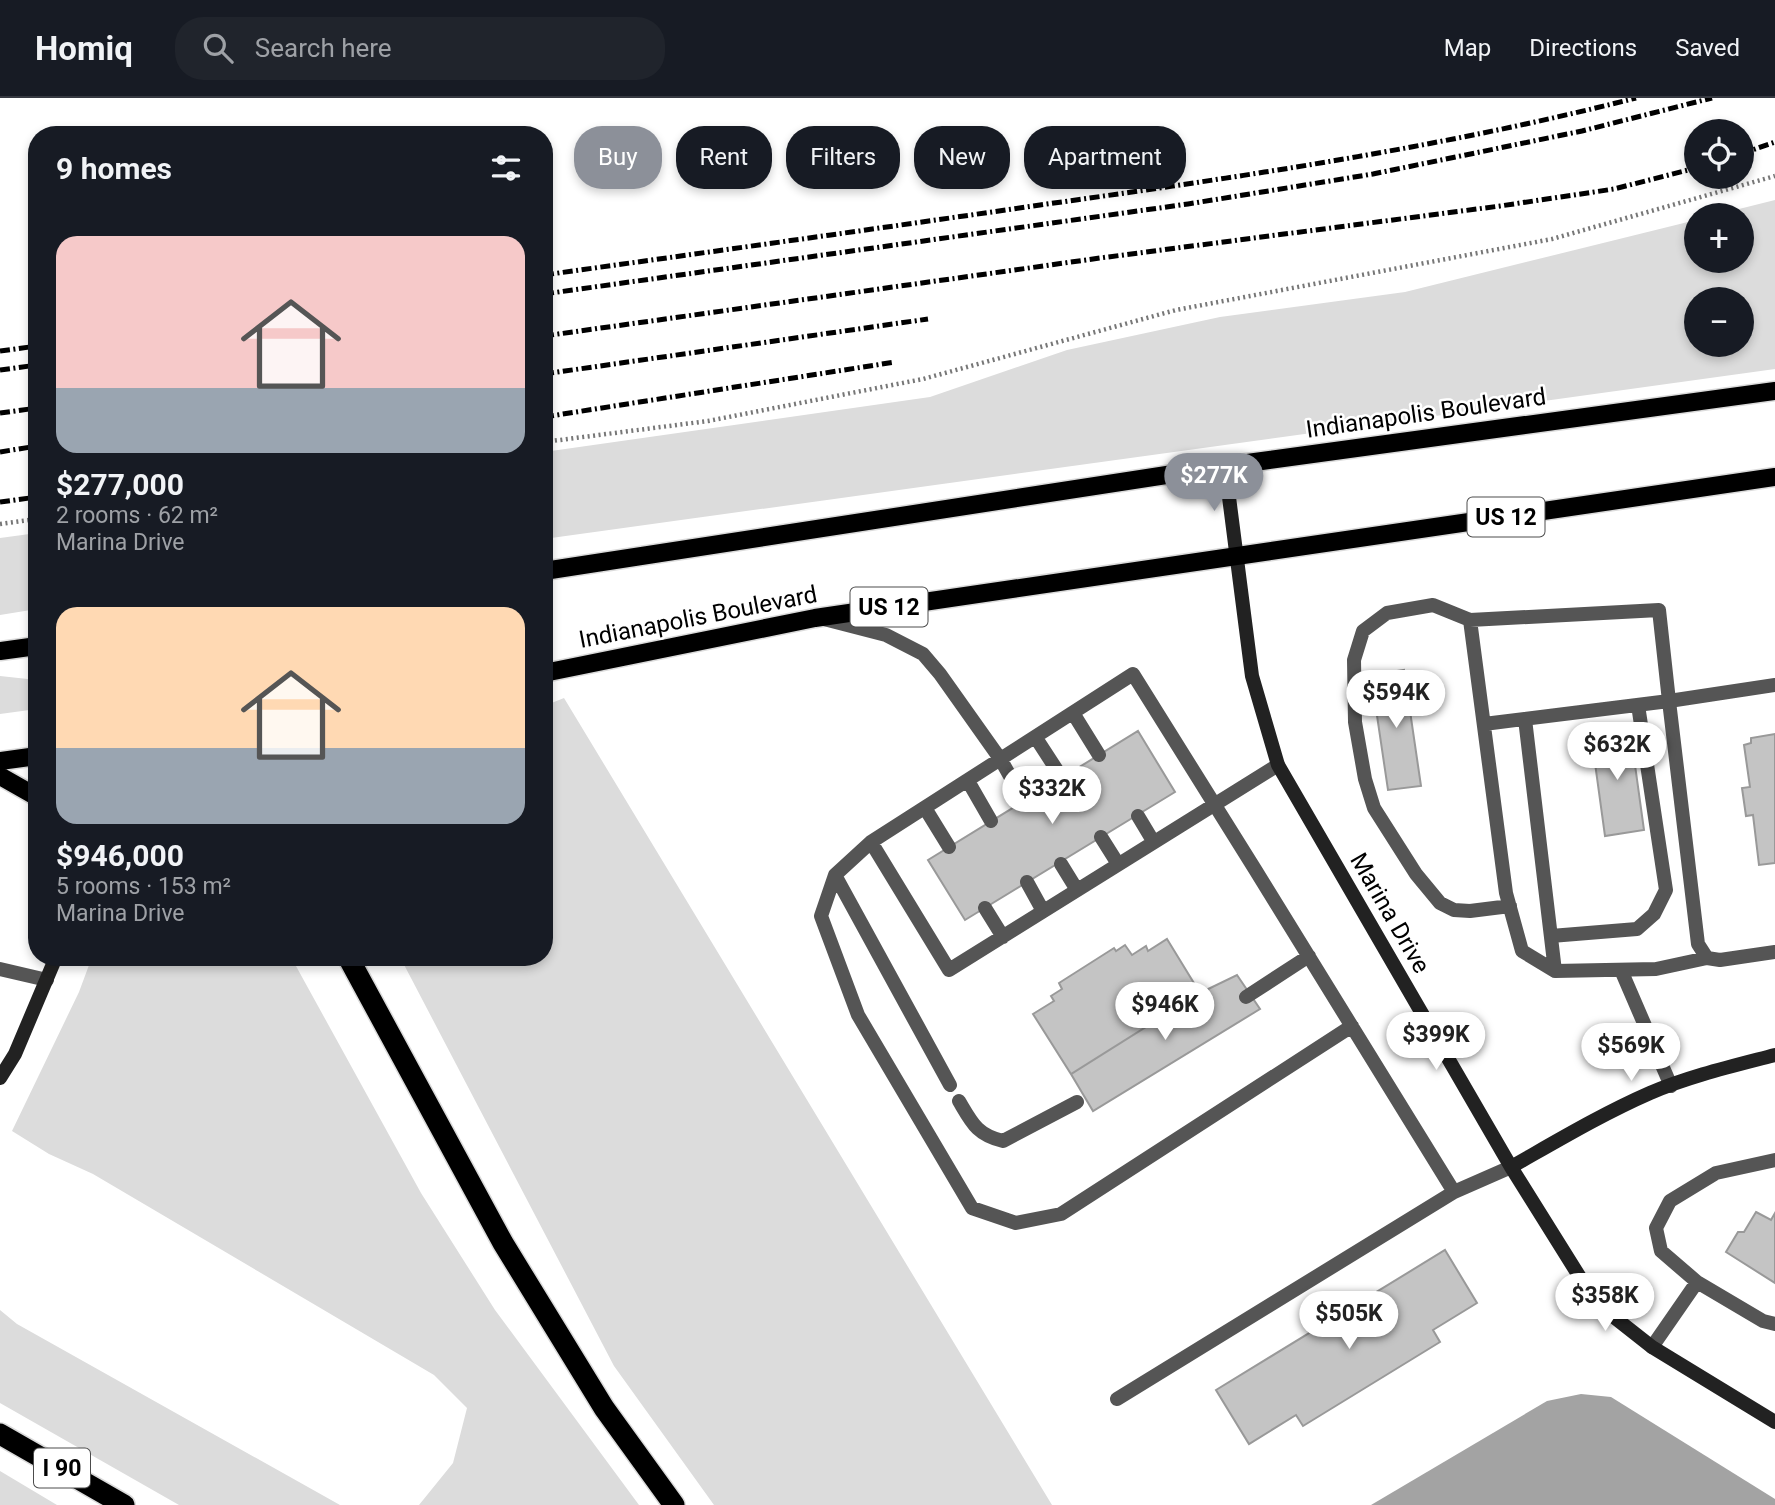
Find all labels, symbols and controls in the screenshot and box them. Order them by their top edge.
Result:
search box [175,17,665,80]
text: Homiq [35,29,133,68]
icon: search [199,29,237,67]
text: Search here [255,33,392,63]
text: Map [1444,34,1491,62]
text: Directions [1529,34,1637,62]
text: Saved [1675,34,1740,62]
map controls [1684,119,1754,357]
button: locate [1684,119,1754,189]
chip: Buy [574,126,662,189]
chip: Rent [676,126,772,189]
chip: Filters [786,126,900,189]
chip: New [914,126,1010,189]
chip: Apartment [1024,126,1186,189]
icon: filters [487,149,525,187]
text: 9 homes [56,151,172,186]
button: + [1684,203,1754,273]
icon: home [228,281,354,407]
button: − [1684,287,1754,357]
street label: Indianapolis Boulevard [1304,382,1548,444]
pin: $277K [1165,454,1263,513]
text: $277K [1180,462,1248,489]
text: $277,000 [56,467,184,502]
road number: US 12 [1468,498,1544,536]
text: 2 rooms · 62 m² [56,502,218,529]
text: Marina Drive [56,529,185,556]
street label: Indianapolis Boulevard [577,580,819,654]
road number: US 12 [850,587,928,626]
icon: home [228,652,354,778]
pin: $594K [1347,670,1445,730]
text: $594K [1362,679,1430,706]
pin: $632K [1568,722,1666,782]
text: $632K [1583,731,1651,758]
pin: $332K [1003,766,1101,826]
text: $332K [1018,775,1086,802]
text: $946,000 [56,838,184,873]
street label: Marina Drive [1344,848,1436,978]
text: 5 rooms · 153 m² [56,873,231,900]
text: Marina Drive [56,900,185,927]
pin: $946K [1116,982,1214,1042]
text: $946K [1131,991,1199,1018]
pin: $399K [1387,1012,1485,1072]
text: $399K [1402,1021,1470,1048]
pin: $569K [1582,1024,1680,1083]
text: $569K [1597,1032,1665,1059]
pin: $358K [1556,1274,1654,1333]
text: $358K [1571,1282,1639,1309]
pin: $505K [1300,1292,1398,1351]
text: $505K [1315,1300,1383,1327]
road number: I 90 [34,1448,90,1488]

